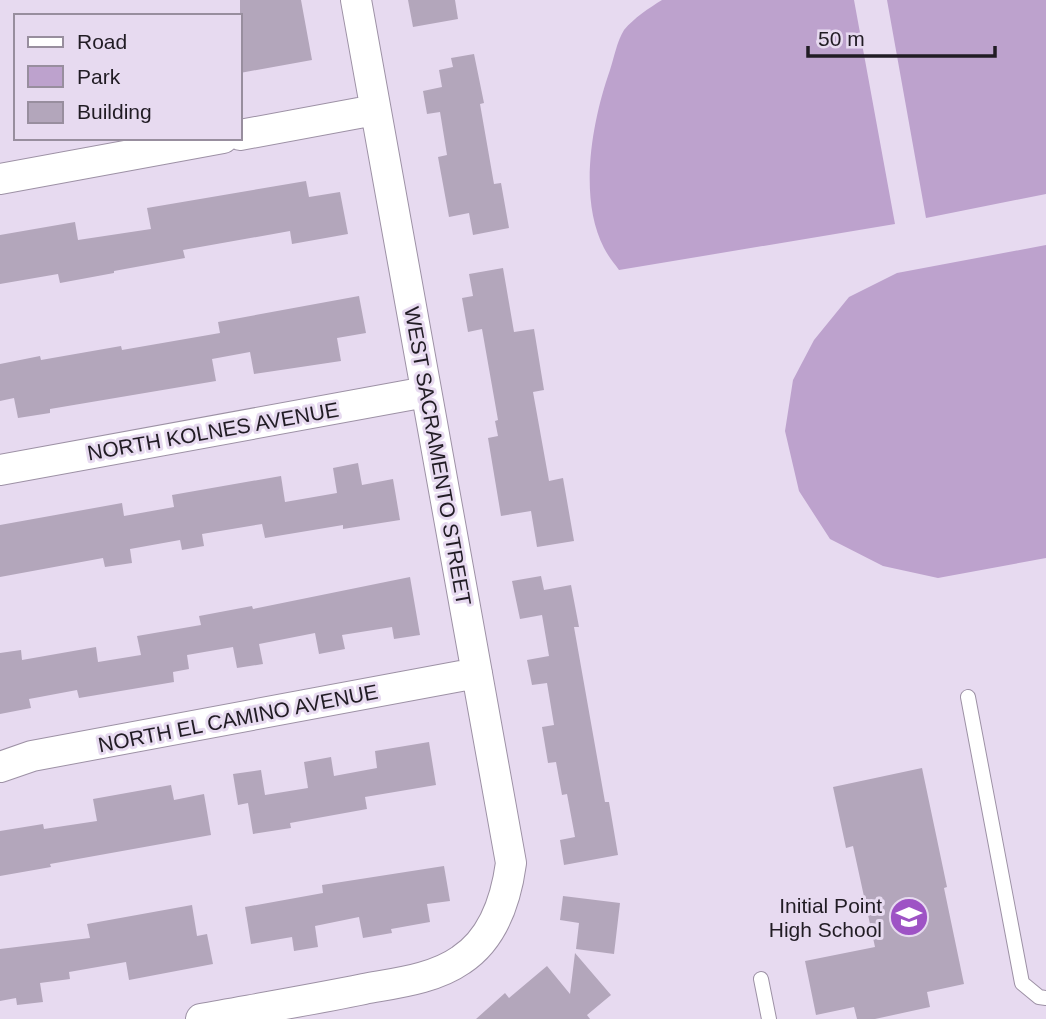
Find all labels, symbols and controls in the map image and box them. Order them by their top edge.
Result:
legend [14,14,242,140]
scale bar [808,14,995,58]
text: 50 m [818,27,865,50]
text: Road [77,30,127,53]
text: Park [77,65,121,88]
text: Building [77,100,152,123]
street label: WEST SACRAMENTO STREET [400,305,476,607]
street label: NORTH KOLNES AVENUE [86,398,340,464]
street label: NORTH EL CAMINO AVENUE [96,680,380,756]
place label: Initial Point High School [769,894,882,941]
school or university icon: Initial Point High School [888,896,930,938]

